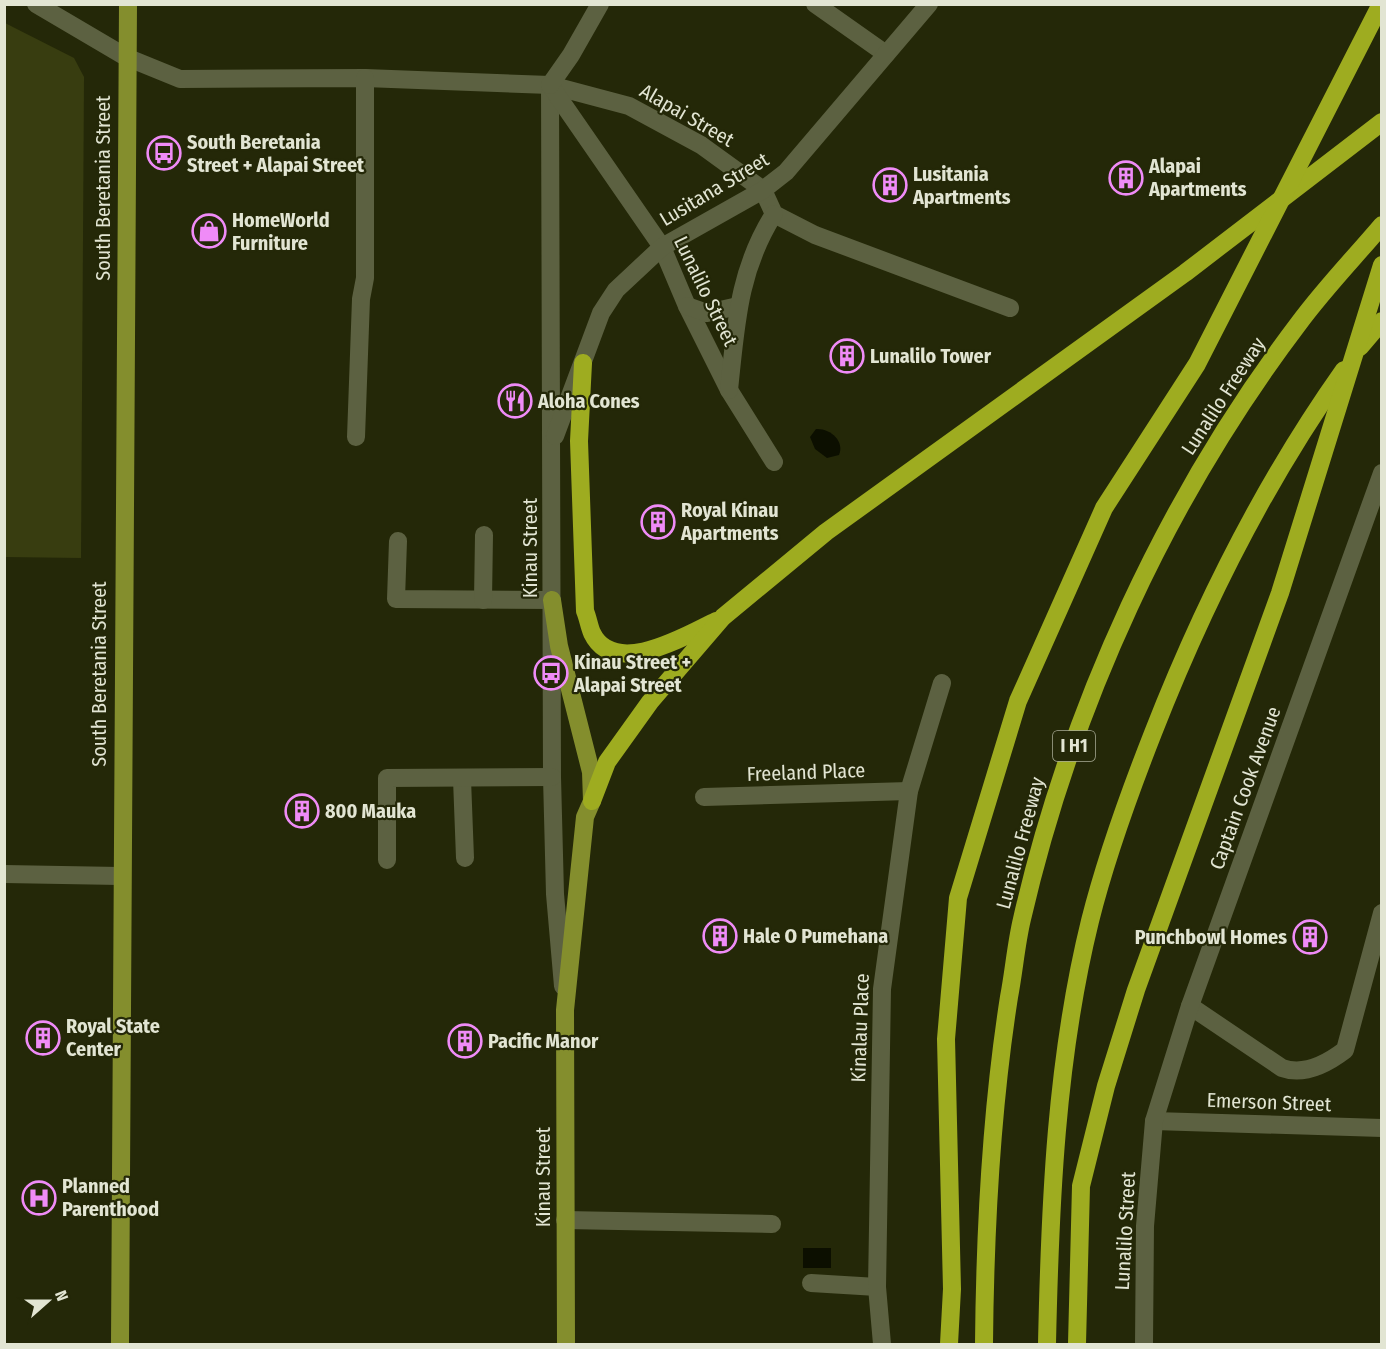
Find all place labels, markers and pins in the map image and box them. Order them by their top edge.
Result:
place label: South Beretania Street + Alapai Street [187,130,365,177]
bus stop icon: South Beretania Street + Alapai Street [146,135,182,171]
place label: Alapai Apartments [1148,154,1247,201]
building icon: Alapai Apartments [1108,160,1144,196]
place label: Lusitania Apartments [912,162,1011,209]
building icon: Lusitania Apartments [872,167,908,203]
place label: HomeWorld Furniture [232,208,330,255]
shop icon: HomeWorld Furniture [191,213,227,249]
building icon: Lunalilo Tower [829,338,865,374]
place label: Lunalilo Tower [870,344,992,368]
restaurant icon: Aloha Cones [497,383,533,419]
place label: Aloha Cones [537,389,640,413]
place label: Royal Kinau Apartments [680,498,779,545]
building icon: Royal Kinau Apartments [640,504,676,540]
place label: Kinau Street + Alapai Street [573,650,691,697]
bus stop icon: Kinau Street + Alapai Street [533,655,569,691]
building icon: 800 Mauka [284,793,320,829]
place label: 800 Mauka [325,799,416,823]
building icon: Hale O Pumehana [702,918,738,954]
building icon: Punchbowl Homes [1292,919,1328,955]
place label: Hale O Pumehana [743,924,888,948]
place label: Punchbowl Homes [1135,925,1287,949]
place label: Royal State Center [66,1014,160,1061]
building icon: Royal State Center [25,1020,61,1056]
building icon: Pacific Manor [447,1023,483,1059]
place label: Pacific Manor [488,1029,599,1053]
place label: Planned Parenthood [62,1174,159,1221]
hospital icon: Planned Parenthood [21,1180,57,1216]

